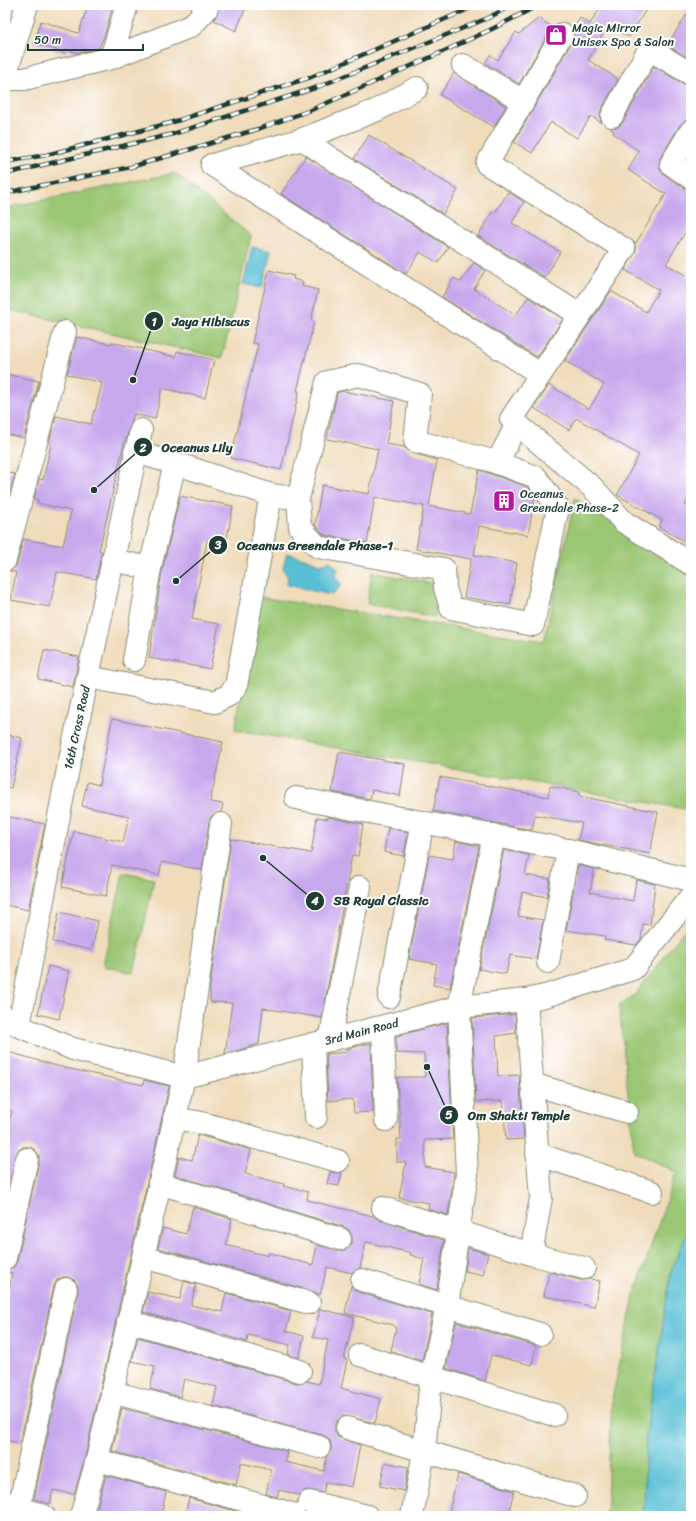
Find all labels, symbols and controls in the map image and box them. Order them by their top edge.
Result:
place label: Magic Mirror Unisex Spa & Salon [572,17,674,53]
shop icon: Magic Mirror Unisex Spa & Salon [543,22,569,48]
scale bar [28,26,143,52]
text: 50 m [34,29,61,51]
callout: Jaya Hibiscus [144,309,258,334]
text: Jaya Hibiscus [171,310,251,333]
text: 1 [151,311,157,333]
callout: Oceanus Lily [133,435,240,460]
text: Oceanus Lily [161,436,234,459]
text: 2 [139,437,147,459]
place label: Oceanus Greendale Phase-2 [520,483,619,519]
building icon: Oceanus Greendale Phase-2 [491,488,517,514]
callout: Oceanus Greendale Phase-1 [208,533,402,558]
text: 3 [214,534,222,556]
text: Oceanus Greendale Phase-1 [236,534,394,557]
street label: 16th Cross Road [57,683,97,772]
callout: SB Royal Classic [305,888,436,913]
text: SB Royal Classic [333,889,429,912]
text: 4 [310,890,319,912]
street label: 3rd Main Road [322,1011,402,1052]
callout: Om Shakti Temple [439,1103,578,1128]
text: 5 [445,1104,453,1126]
text: Om Shakti Temple [467,1104,571,1127]

